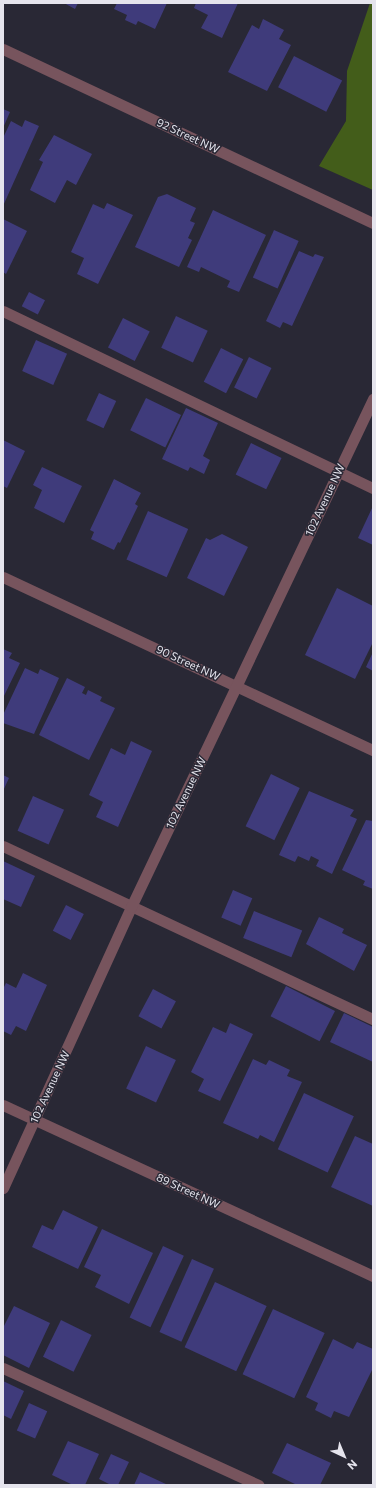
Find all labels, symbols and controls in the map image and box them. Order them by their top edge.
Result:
street label: 92 Street NW [155,116,221,156]
street label: 102 Avenue NW [302,462,348,538]
street label: 90 Street NW [154,643,222,683]
street label: 102 Avenue NW [163,755,209,831]
street label: 102 Avenue NW [27,1049,73,1125]
street label: 89 Street NW [154,1171,222,1211]
north arrow [324,1436,364,1476]
text: N [345,1457,360,1473]

